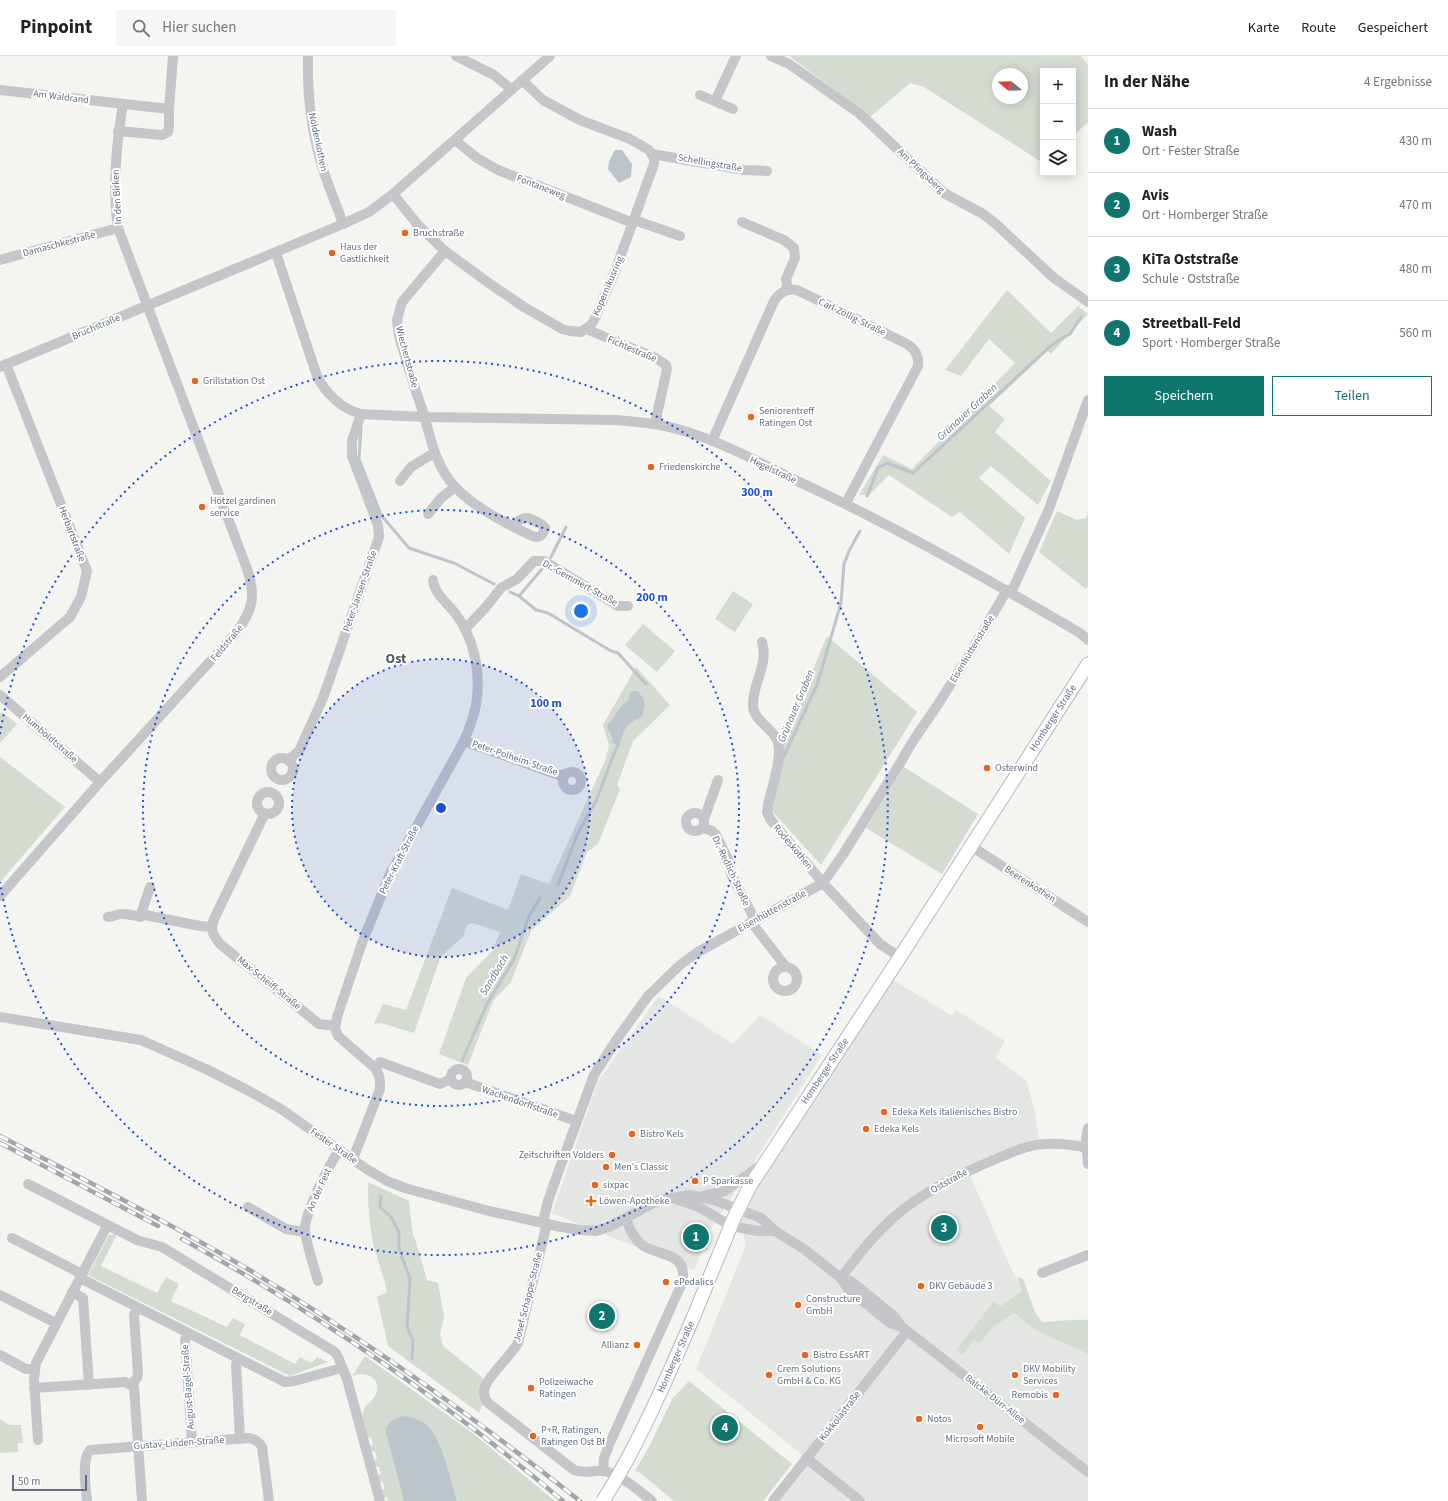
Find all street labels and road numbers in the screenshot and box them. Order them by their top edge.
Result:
street label: Am Waldrand [32,87,90,107]
street label: Noldenkothen [305,111,331,173]
street label: Am Pfingsberg [894,145,948,197]
street label: Schellingstraße [677,150,743,176]
street label: In den Birken [109,169,125,225]
street label: Fontaneweg [514,171,568,203]
street label: Damaschkestraße [21,228,97,260]
street label: Kopernikusring [589,254,627,318]
street label: Carl-Zöllig-Straße [816,295,888,339]
street label: Bruchstraße [70,311,122,343]
street label: Wiechertstraße [392,325,422,389]
street label: Fichtestraße [605,332,659,366]
street label: Hegelstraße [747,453,799,487]
street label: Herbartstraße [55,504,89,564]
street label: Peter-Jansen-Straße [340,549,380,633]
street label: Dr.-Gemmert-Straße [540,556,620,610]
street label: Eisenhüttenstraße [946,613,998,685]
street label: Feldstraße [207,622,247,664]
street label: Homberger Straße [1026,682,1080,754]
street label: Humboldtstraße [19,710,81,766]
street label: Peter-Polheim-Straße [470,737,560,779]
street label: Rodeskothen [770,821,816,873]
street label: Peter-Kraft-Straße [376,823,422,897]
street label: Dr.-Redlich-Straße [709,834,753,909]
street label: Beerenkothen [1001,862,1059,906]
street label: Eisenhüttenstraße [735,886,809,936]
street label: Max-Scheiff-Straße [234,953,304,1013]
street label: Homberger Straße [798,1035,852,1107]
street label: Wachendorffstraße [480,1082,560,1122]
street label: Fester Straße [307,1125,361,1168]
street label: Oststraße [928,1165,970,1197]
street label: An der Fest [303,1166,335,1214]
street label: Josef-Schappe-Straße [510,1251,546,1343]
street label: Bergstraße [229,1283,275,1319]
street label: Homberger Straße [654,1319,698,1395]
street label: August-Bagel-Straße [178,1344,198,1430]
street label: Balcke-Dürr-Allee [962,1371,1028,1427]
street label: Kokkolastraße [816,1388,864,1444]
street label: Gustav-Linden-Straße [133,1433,225,1453]

